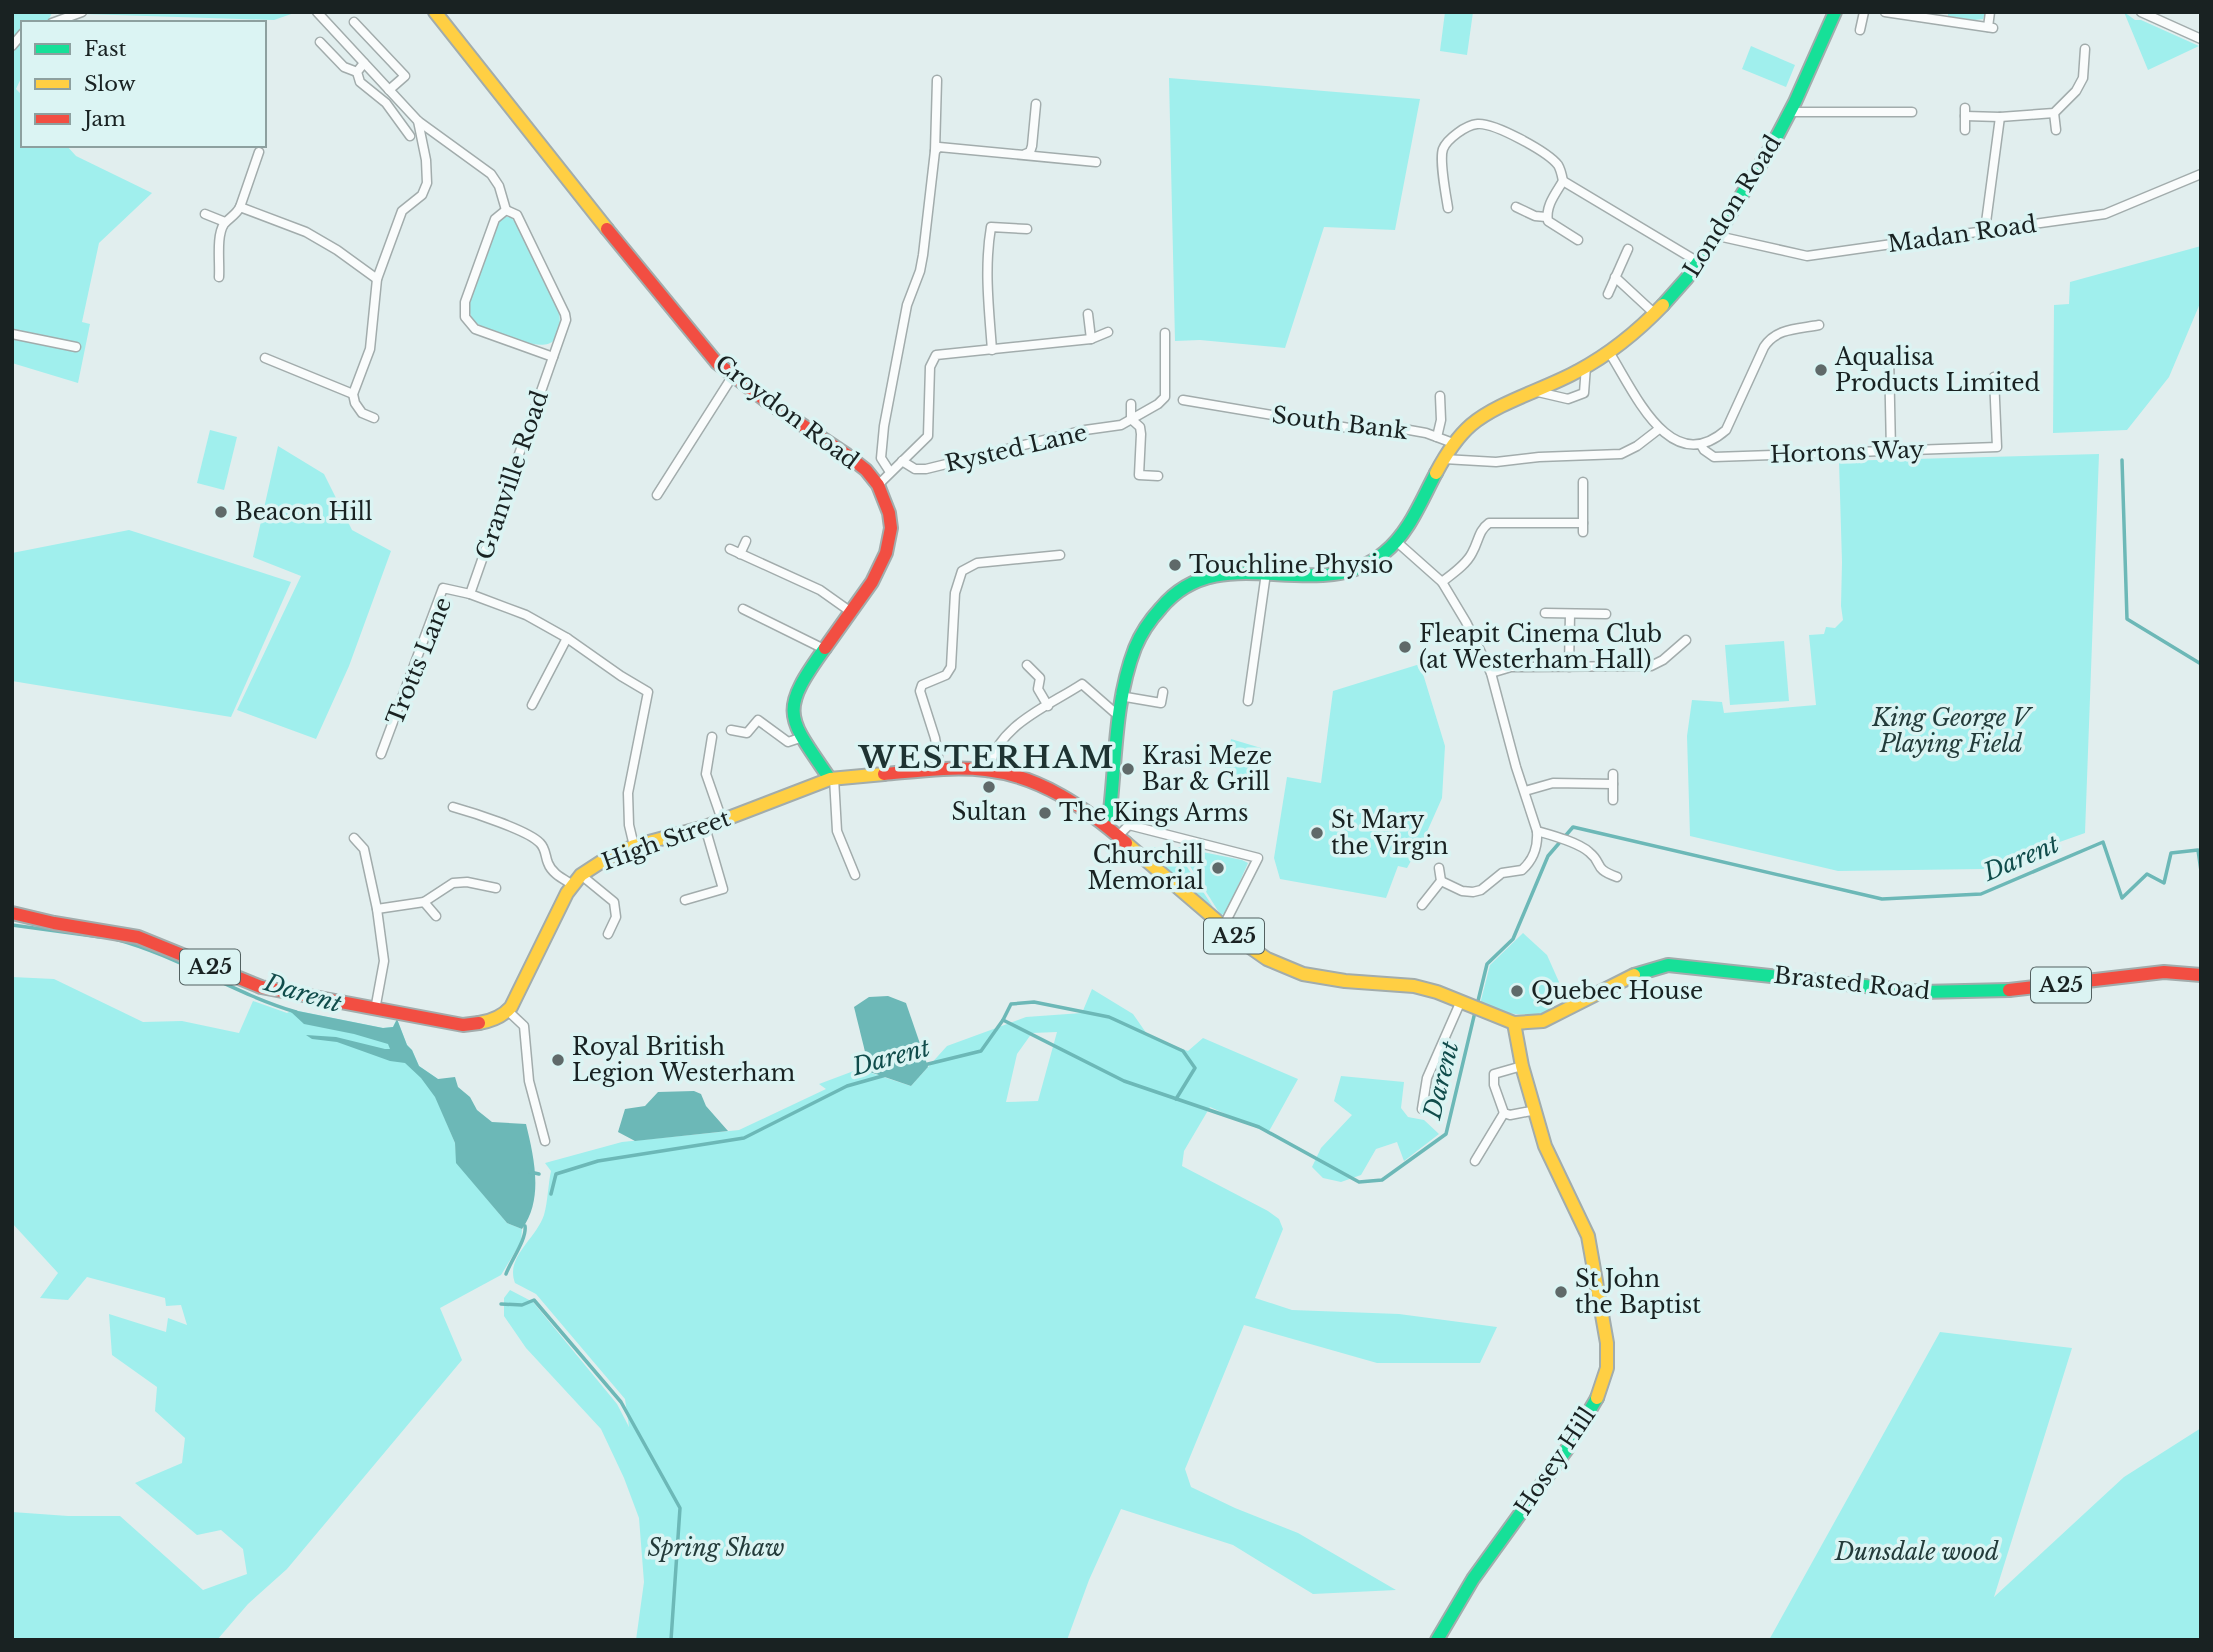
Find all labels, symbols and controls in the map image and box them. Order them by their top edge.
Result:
legend [21,21,266,147]
text: Fast [84,36,126,62]
text: Slow [84,71,136,97]
text: Jam [81,106,126,132]
street label: London Road [1677,130,1787,282]
street label: Madan Road [1886,210,2038,258]
place label: Aqualisa Products Limited [1834,343,2040,397]
street label: Croydon Road [710,349,864,475]
marker: Aqualisa Products Limited [1813,362,1829,378]
street label: Granville Road [470,387,554,563]
street label: South Bank [1270,401,1410,445]
street label: Rysted Lane [942,418,1090,478]
street label: Hortons Way [1769,435,1925,469]
place label: Beacon Hill [235,498,372,526]
marker: Beacon Hill [213,504,229,520]
place label: Touchline Physio [1189,551,1393,579]
marker: Touchline Physio [1167,557,1183,573]
street label: Trotts Lane [381,593,457,729]
place label: Fleapit Cinema Club (at Westerham Hall) [1419,620,1662,674]
marker: Fleapit Cinema Club (at Westerham Hall) [1397,639,1413,655]
park label: King George V Playing Field [1871,704,2034,758]
district label: WESTERHAM [858,739,1115,776]
place label: Krasi Meze Bar & Grill [1142,742,1272,796]
marker: Krasi Meze Bar & Grill [1120,761,1136,777]
marker: Sultan [981,779,997,795]
place label: Sultan [951,798,1027,826]
place label: The Kings Arms [1059,799,1248,827]
street label: High Street [598,804,734,876]
marker: The Kings Arms [1037,805,1053,821]
place label: St Mary the Virgin [1331,806,1449,860]
marker: St Mary the Virgin [1309,825,1325,841]
water label: Darent [1978,829,2063,887]
place label: Churchill Memorial [1088,841,1204,895]
marker: Churchill Memorial [1210,860,1226,876]
road number: A25 [1204,918,1264,954]
road number: A25 [180,950,240,984]
street label: Brasted Road [1772,961,1932,1005]
water label: Darent [260,967,345,1018]
road number: A25 [2031,968,2091,1002]
place label: Quebec House [1531,977,1703,1005]
marker: Quebec House [1509,983,1525,999]
place label: Royal British Legion Westerham [572,1033,795,1087]
water label: Darent [848,1033,933,1081]
water label: Darent [1417,1038,1465,1123]
marker: Royal British Legion Westerham [550,1052,566,1068]
place label: St John the Baptist [1575,1265,1701,1319]
marker: St John the Baptist [1553,1284,1569,1300]
street label: Hosey Hill [1509,1402,1601,1520]
park label: Spring Shaw [647,1534,785,1562]
park label: Dunsdale wood [1834,1538,1999,1566]

